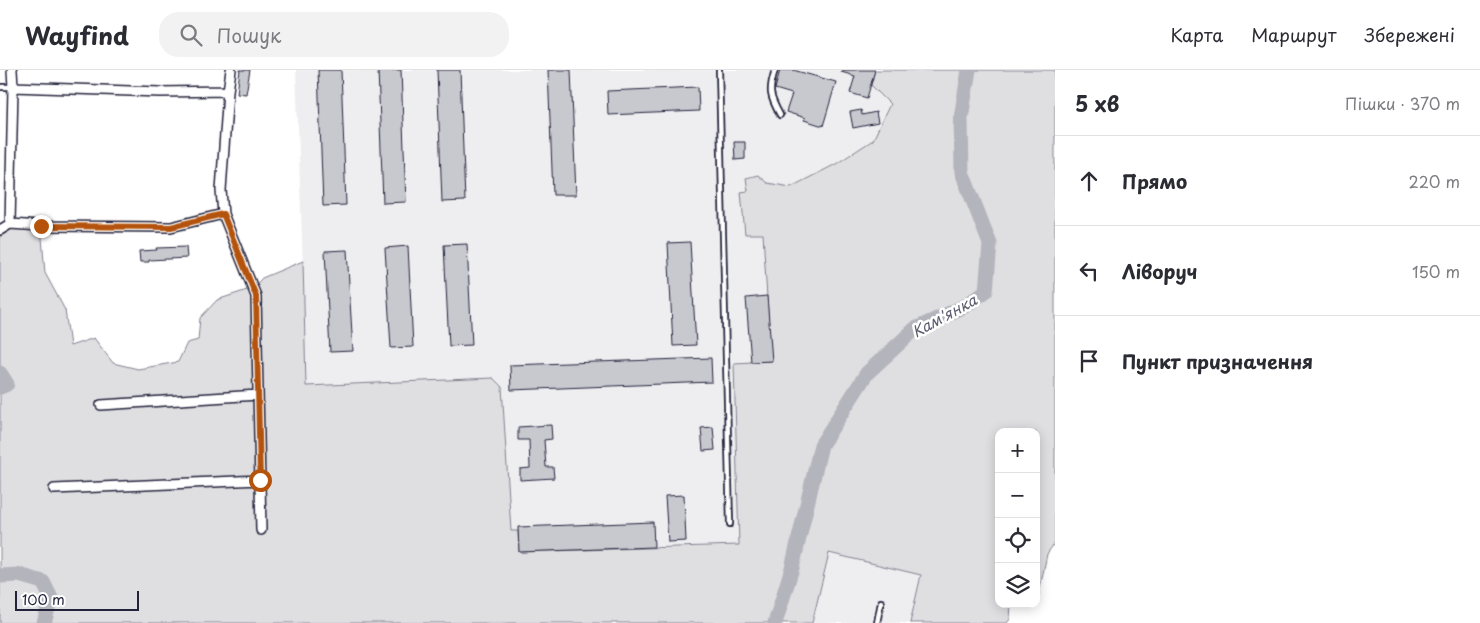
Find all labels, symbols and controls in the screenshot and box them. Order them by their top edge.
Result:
search box [159,12,509,57]
text: Wayfind [25,17,129,53]
icon: search [177,21,205,49]
text: Пошук [217,21,281,49]
text: Карта [1170,21,1223,48]
text: Маршрут [1251,21,1336,48]
text: Збережені [1364,21,1455,48]
text: 5 хв [1075,87,1119,119]
text: Пішки · 370 m [1345,91,1460,115]
icon: ahead [1075,167,1103,195]
text: Прямо [1122,167,1187,195]
text: 220 m [1409,169,1460,193]
route end [30,215,53,238]
icon: left [1075,257,1103,285]
text: Ліворуч [1122,257,1198,285]
text: 150 m [1412,259,1460,283]
water label: Кам'янка [907,287,981,342]
icon: arrive [1075,347,1103,375]
text: Пункт призначення [1122,347,1313,375]
map controls [995,428,1040,608]
button: + [995,428,1040,473]
route start [249,469,272,492]
button: − [995,473,1040,518]
button: locate [995,518,1040,563]
button: layers [995,563,1040,608]
scale bar [15,588,139,611]
text: 100 m [22,589,65,610]

